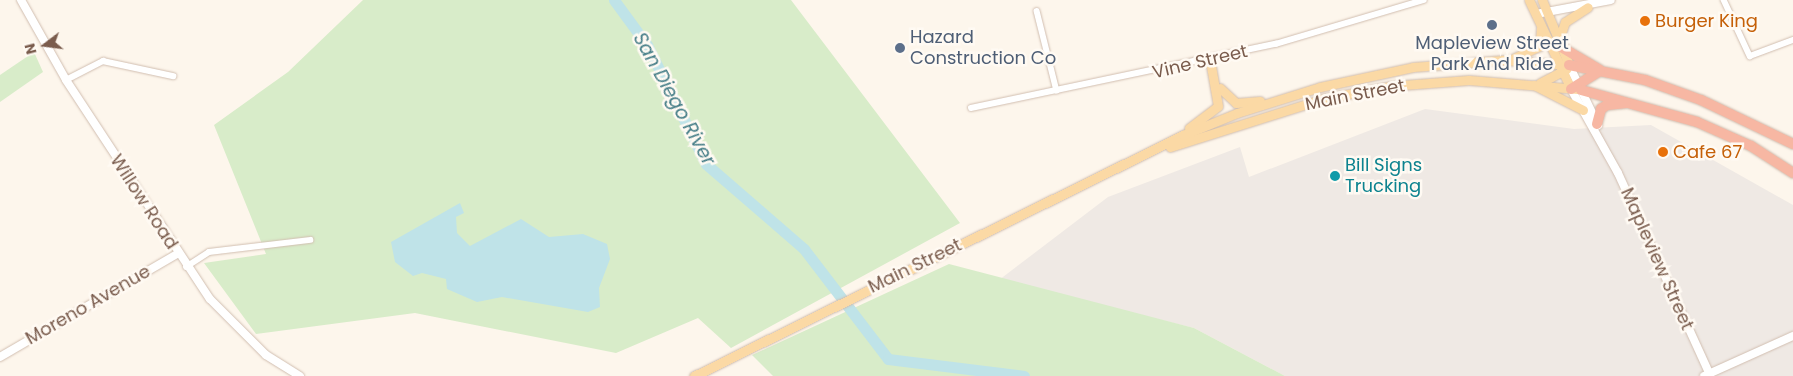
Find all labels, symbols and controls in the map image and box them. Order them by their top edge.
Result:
place label: Burger King [1655,10,1758,32]
marker: Burger King [1639,15,1651,27]
marker: Mapleview Street Park And Ride [1486,19,1498,31]
north arrow [20,20,70,70]
place label: Hazard Construction Co [910,27,1056,70]
water label: San Diego River [628,29,720,169]
place label: Mapleview Street Park And Ride [1415,33,1569,76]
text: N [19,41,42,57]
street label: Vine Street [1150,41,1250,83]
marker: Hazard Construction Co [894,42,906,54]
street label: Main Street [1303,75,1407,115]
place label: Cafe 67 [1673,141,1742,163]
marker: Cafe 67 [1657,146,1669,158]
street label: Willow Road [105,151,183,253]
place label: Bill Signs Trucking [1345,155,1422,198]
marker: Bill Signs Trucking [1329,170,1341,182]
street label: Mapleview Street [1616,185,1698,333]
street label: Main Street [865,234,965,298]
street label: Moreno Avenue [22,261,154,349]

